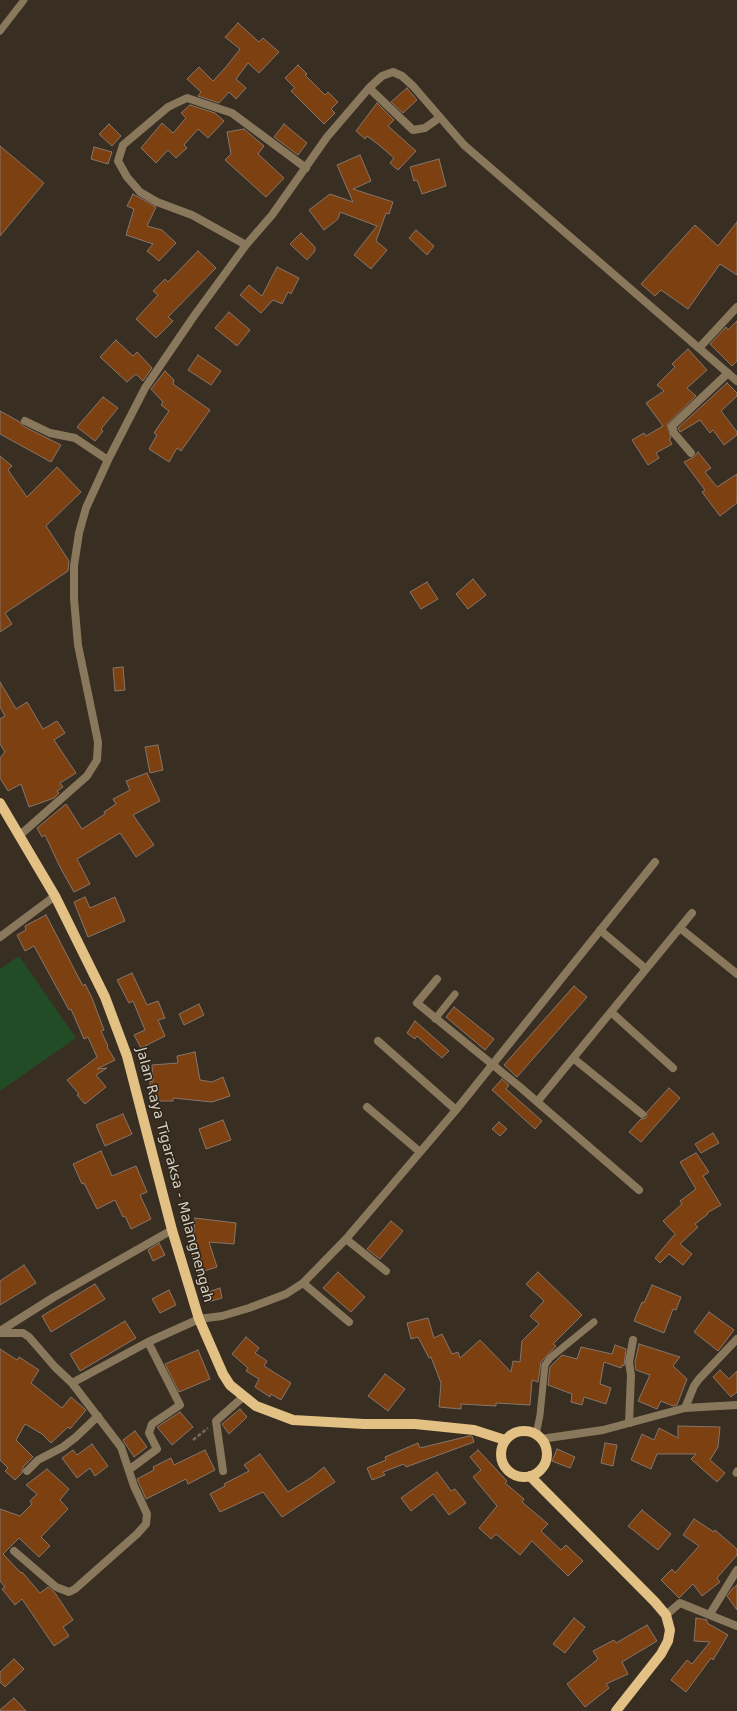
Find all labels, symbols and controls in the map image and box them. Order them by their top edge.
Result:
street label: Jalan Raya Tigaraksa - Malangnengah [132,1046,216,1304]

